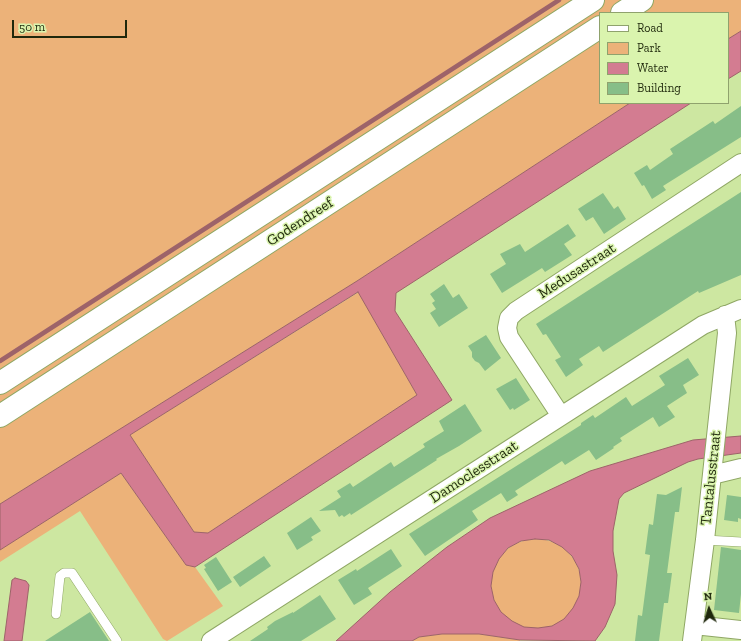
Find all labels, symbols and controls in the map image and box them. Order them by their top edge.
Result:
scale bar [14,12,129,38]
legend [599,12,729,104]
text: 50 m [19,20,45,34]
text: Road [637,21,663,35]
text: Park [637,41,661,55]
text: Water [637,61,669,75]
text: Building [637,81,681,95]
street label: Godendreef [263,194,337,250]
street label: Medusastraat [535,239,619,303]
street label: Tantalusstraat [697,430,725,526]
street label: Damoclesstraat [427,437,521,507]
north arrow [689,589,729,629]
text: N [703,590,713,603]

